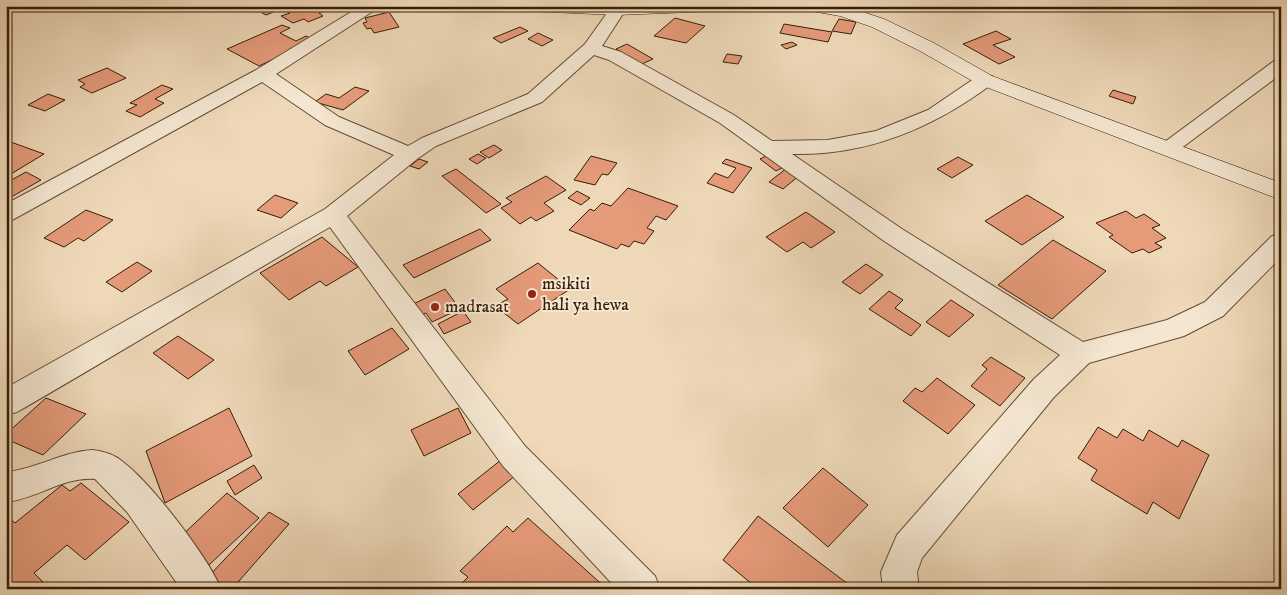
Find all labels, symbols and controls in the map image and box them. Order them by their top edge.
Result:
place label: msikiti hali ya hewa [542,273,629,316]
marker: msikiti hali ya hewa [526,288,538,300]
place label: madrasat [445,296,509,318]
marker: madrasat [429,301,441,313]

